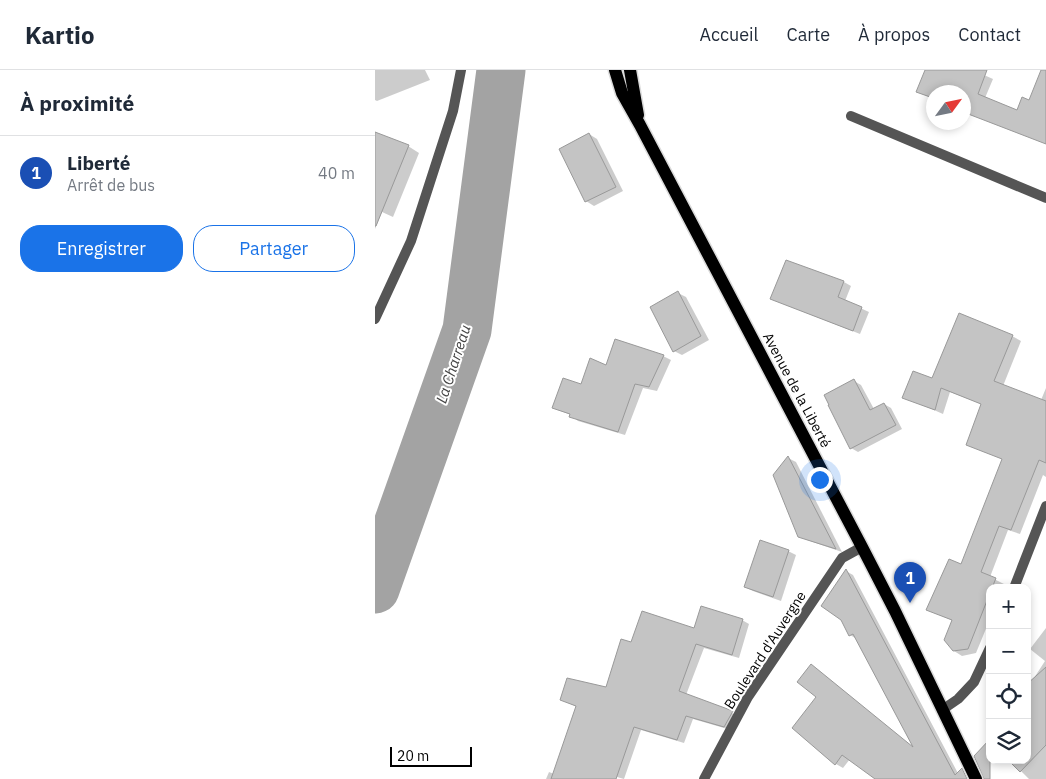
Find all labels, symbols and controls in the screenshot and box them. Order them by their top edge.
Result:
text: Kartio [25,19,95,51]
text: Accueil [699,23,758,46]
text: Carte [786,23,830,46]
text: À propos [858,23,930,46]
text: Contact [958,23,1021,46]
north arrow [926,85,971,130]
text: À proximité [20,89,134,117]
text: Liberté [67,151,130,175]
text: 1 [31,163,41,183]
text: 40 m [318,163,355,183]
text: Arrêt de bus [67,175,155,195]
button: Enregistrer [20,225,183,272]
button: Partager [193,225,355,272]
water label: La Charreau [431,322,475,406]
street label: Avenue de la Liberté [759,329,835,451]
your location [807,467,833,493]
pin: 1 [894,562,926,603]
map controls [986,584,1031,764]
button: + [986,584,1031,629]
street label: Boulevard d'Auvergne [720,587,810,712]
button: − [986,629,1031,674]
button: locate [986,674,1031,719]
button: layers [986,719,1031,764]
scale bar [390,744,473,767]
text: 20 m [397,747,429,765]

